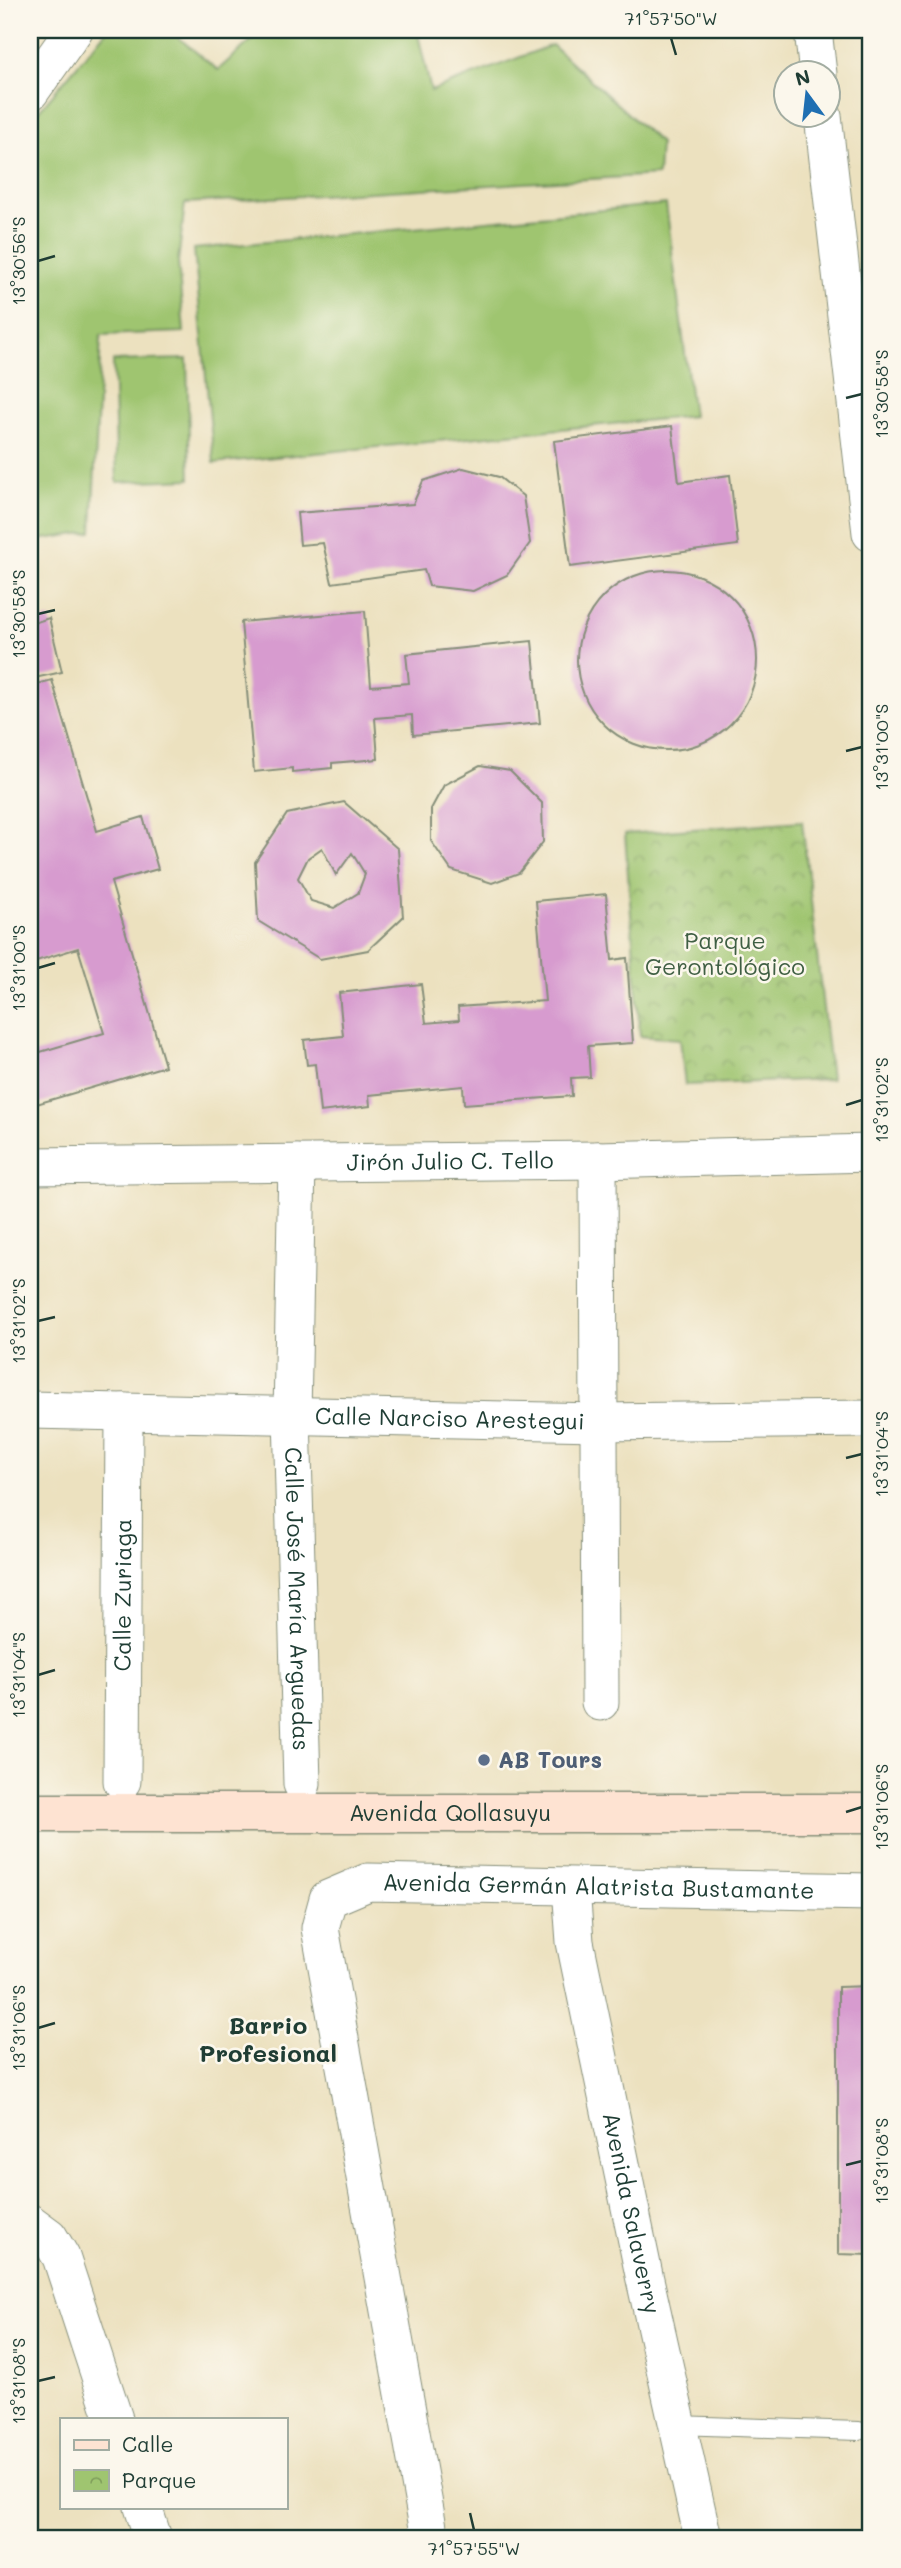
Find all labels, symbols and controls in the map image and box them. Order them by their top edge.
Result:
text: 71°57'50"W [624,6,718,30]
north arrow [772,60,842,130]
text: N [792,63,813,91]
text: 13°30'56"S [6,216,30,306]
text: 13°30'58"S [869,349,893,439]
text: 13°30'58"S [6,569,30,659]
text: 13°31'00"S [869,704,893,790]
text: 13°31'00"S [6,925,30,1011]
park label: Parque Gerontológico [645,925,805,981]
text: 13°31'02"S [869,1057,893,1143]
street label: Jirón Julio C. Tello [346,1144,554,1177]
text: 13°31'02"S [6,1278,30,1364]
street label: Calle Narciso Arestegui [315,1400,585,1436]
text: 13°31'04"S [869,1411,893,1497]
street label: Calle José María Arguedas [279,1446,317,1751]
street label: Calle Zuriaga [107,1519,137,1671]
text: 13°31'04"S [6,1632,30,1718]
place label: AB Tours [498,1744,602,1774]
marker: AB Tours [476,1752,492,1768]
text: 13°31'06"S [869,1764,893,1850]
street label: Avenida Qollasuyu [349,1797,551,1827]
street label: Avenida Germán Alatrista Bustamante [382,1866,815,1905]
text: 13°31'06"S [6,1985,30,2071]
district label: Barrio Profesional [199,2009,337,2068]
street label: Avenida Salaverry [597,2109,668,2316]
text: 13°31'08"S [869,2118,893,2204]
text: 13°31'08"S [6,2338,30,2424]
legend [60,2418,287,2508]
text: Calle [122,2430,174,2457]
text: Parque [122,2466,196,2493]
text: 71°57'55"W [428,2536,520,2560]

